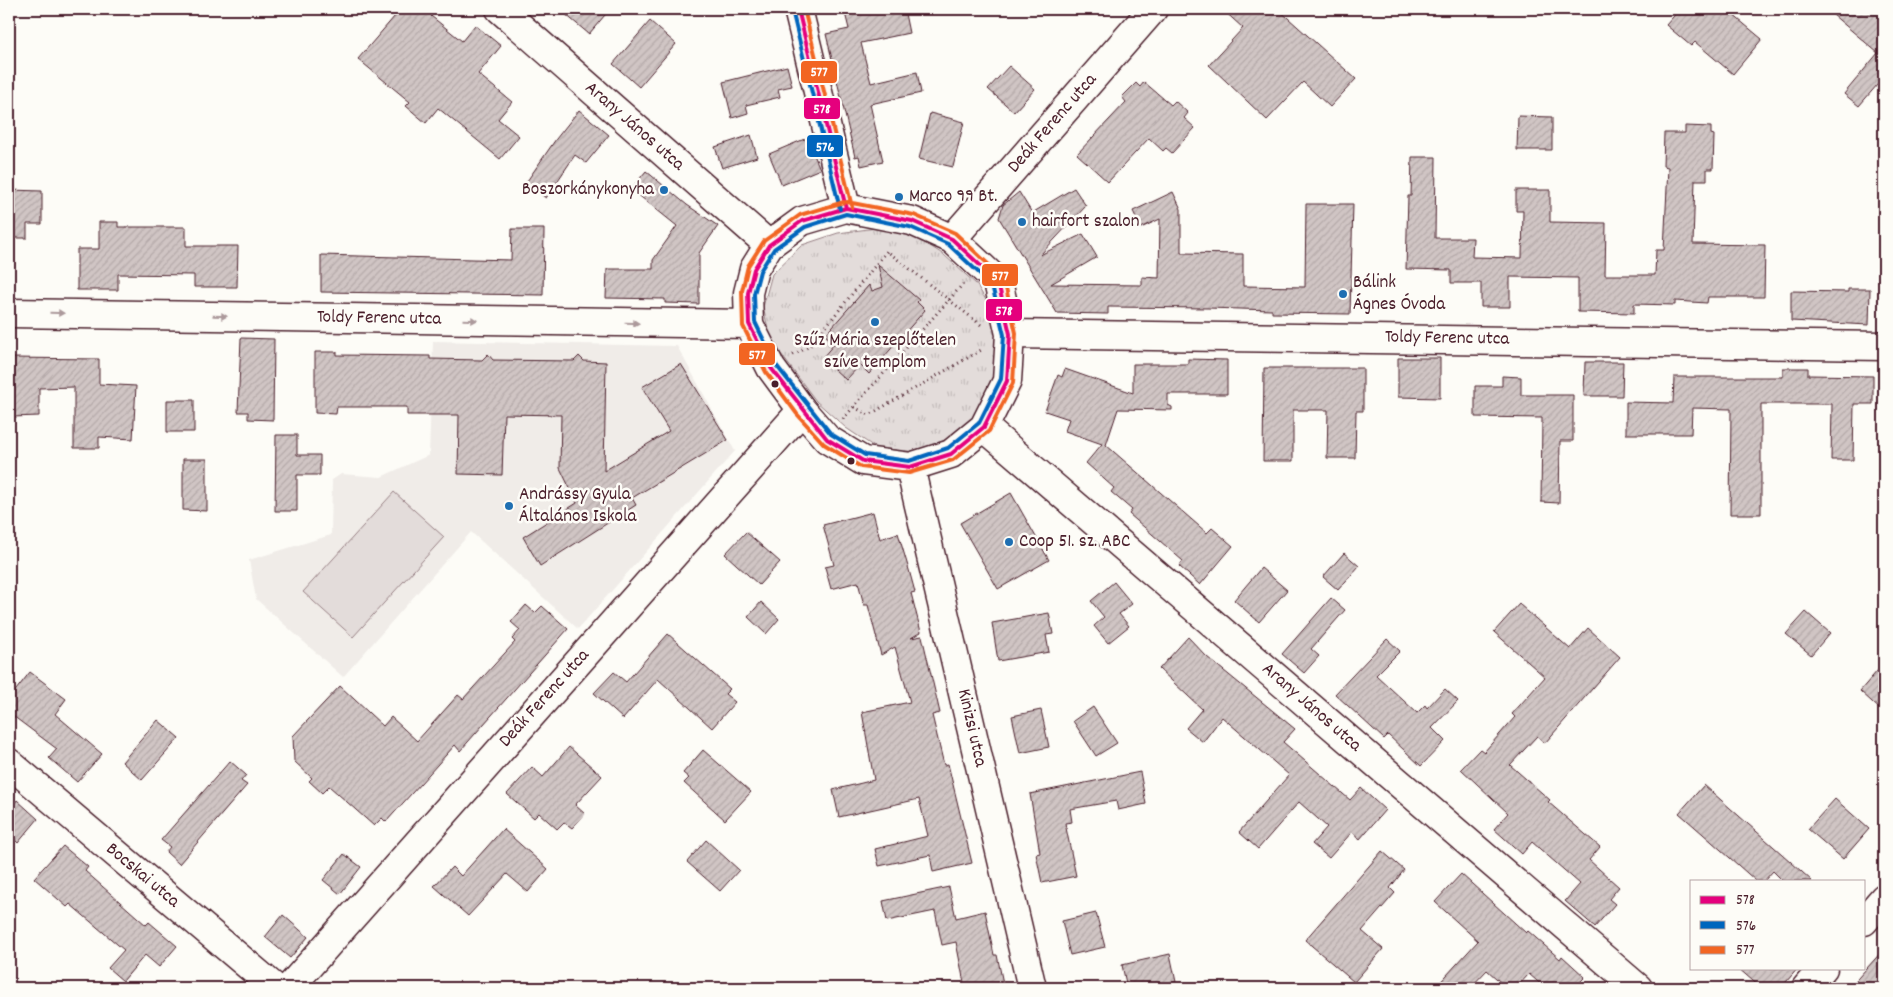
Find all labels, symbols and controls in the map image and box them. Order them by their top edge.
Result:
line badge: 577 [800,60,838,84]
text: 577 [810,63,828,83]
street label: Deák Ferenc utca [1002,67,1105,180]
street label: Arany János utca [578,76,691,179]
line badge: 578 [803,97,841,120]
text: 578 [813,100,831,120]
line badge: 576 [806,134,844,158]
text: 576 [816,138,834,158]
place label: Boszorkánykonyha [522,177,655,204]
marker: Boszorkánykonyha [658,184,670,196]
place label: Marco 99 Bt. [909,184,997,211]
marker: Marco 99 Bt. [893,191,905,203]
place label: hairfort szalon [1032,209,1140,236]
marker: hairfort szalon [1016,216,1028,228]
line badge: 577 [981,263,1019,287]
text: 577 [991,267,1009,287]
place label: Bálink Ágnes Óvoda [1353,270,1446,319]
marker: Bálink Ágnes Óvoda [1337,288,1349,300]
line badge: 578 [985,298,1023,322]
text: 578 [995,302,1013,322]
street label: Toldy Ferenc utca [316,304,443,334]
one-way arrow [50,310,66,318]
one-way arrow [212,312,228,320]
one-way arrow [462,316,478,324]
marker: Szűz Mária szeplőtelen szíve templom [869,316,881,328]
one-way arrow [625,319,641,327]
street label: Toldy Ferenc utca [1384,324,1511,354]
place label: Szűz Mária szeplőtelen szíve templom [794,328,956,377]
line badge: 577 [738,342,776,366]
text: 577 [748,346,766,366]
unlabelled marker [770,379,780,389]
unlabelled marker [846,456,856,466]
place label: Andrássy Gyula Általános Iskola [519,482,638,531]
marker: Andrássy Gyula Általános Iskola [503,500,515,512]
place label: Coop 51. sz. ABC [1019,529,1130,556]
marker: Coop 51. sz. ABC [1003,536,1015,548]
street label: Deák Ferenc utca [493,643,597,754]
street label: Arany János utca [1255,657,1368,760]
street label: Kinizsi utca [949,686,993,771]
street label: Bocskai utca [99,837,186,916]
legend [1690,880,1866,970]
text: 578 [1736,890,1755,912]
text: 576 [1736,916,1756,938]
text: 577 [1736,940,1755,962]

